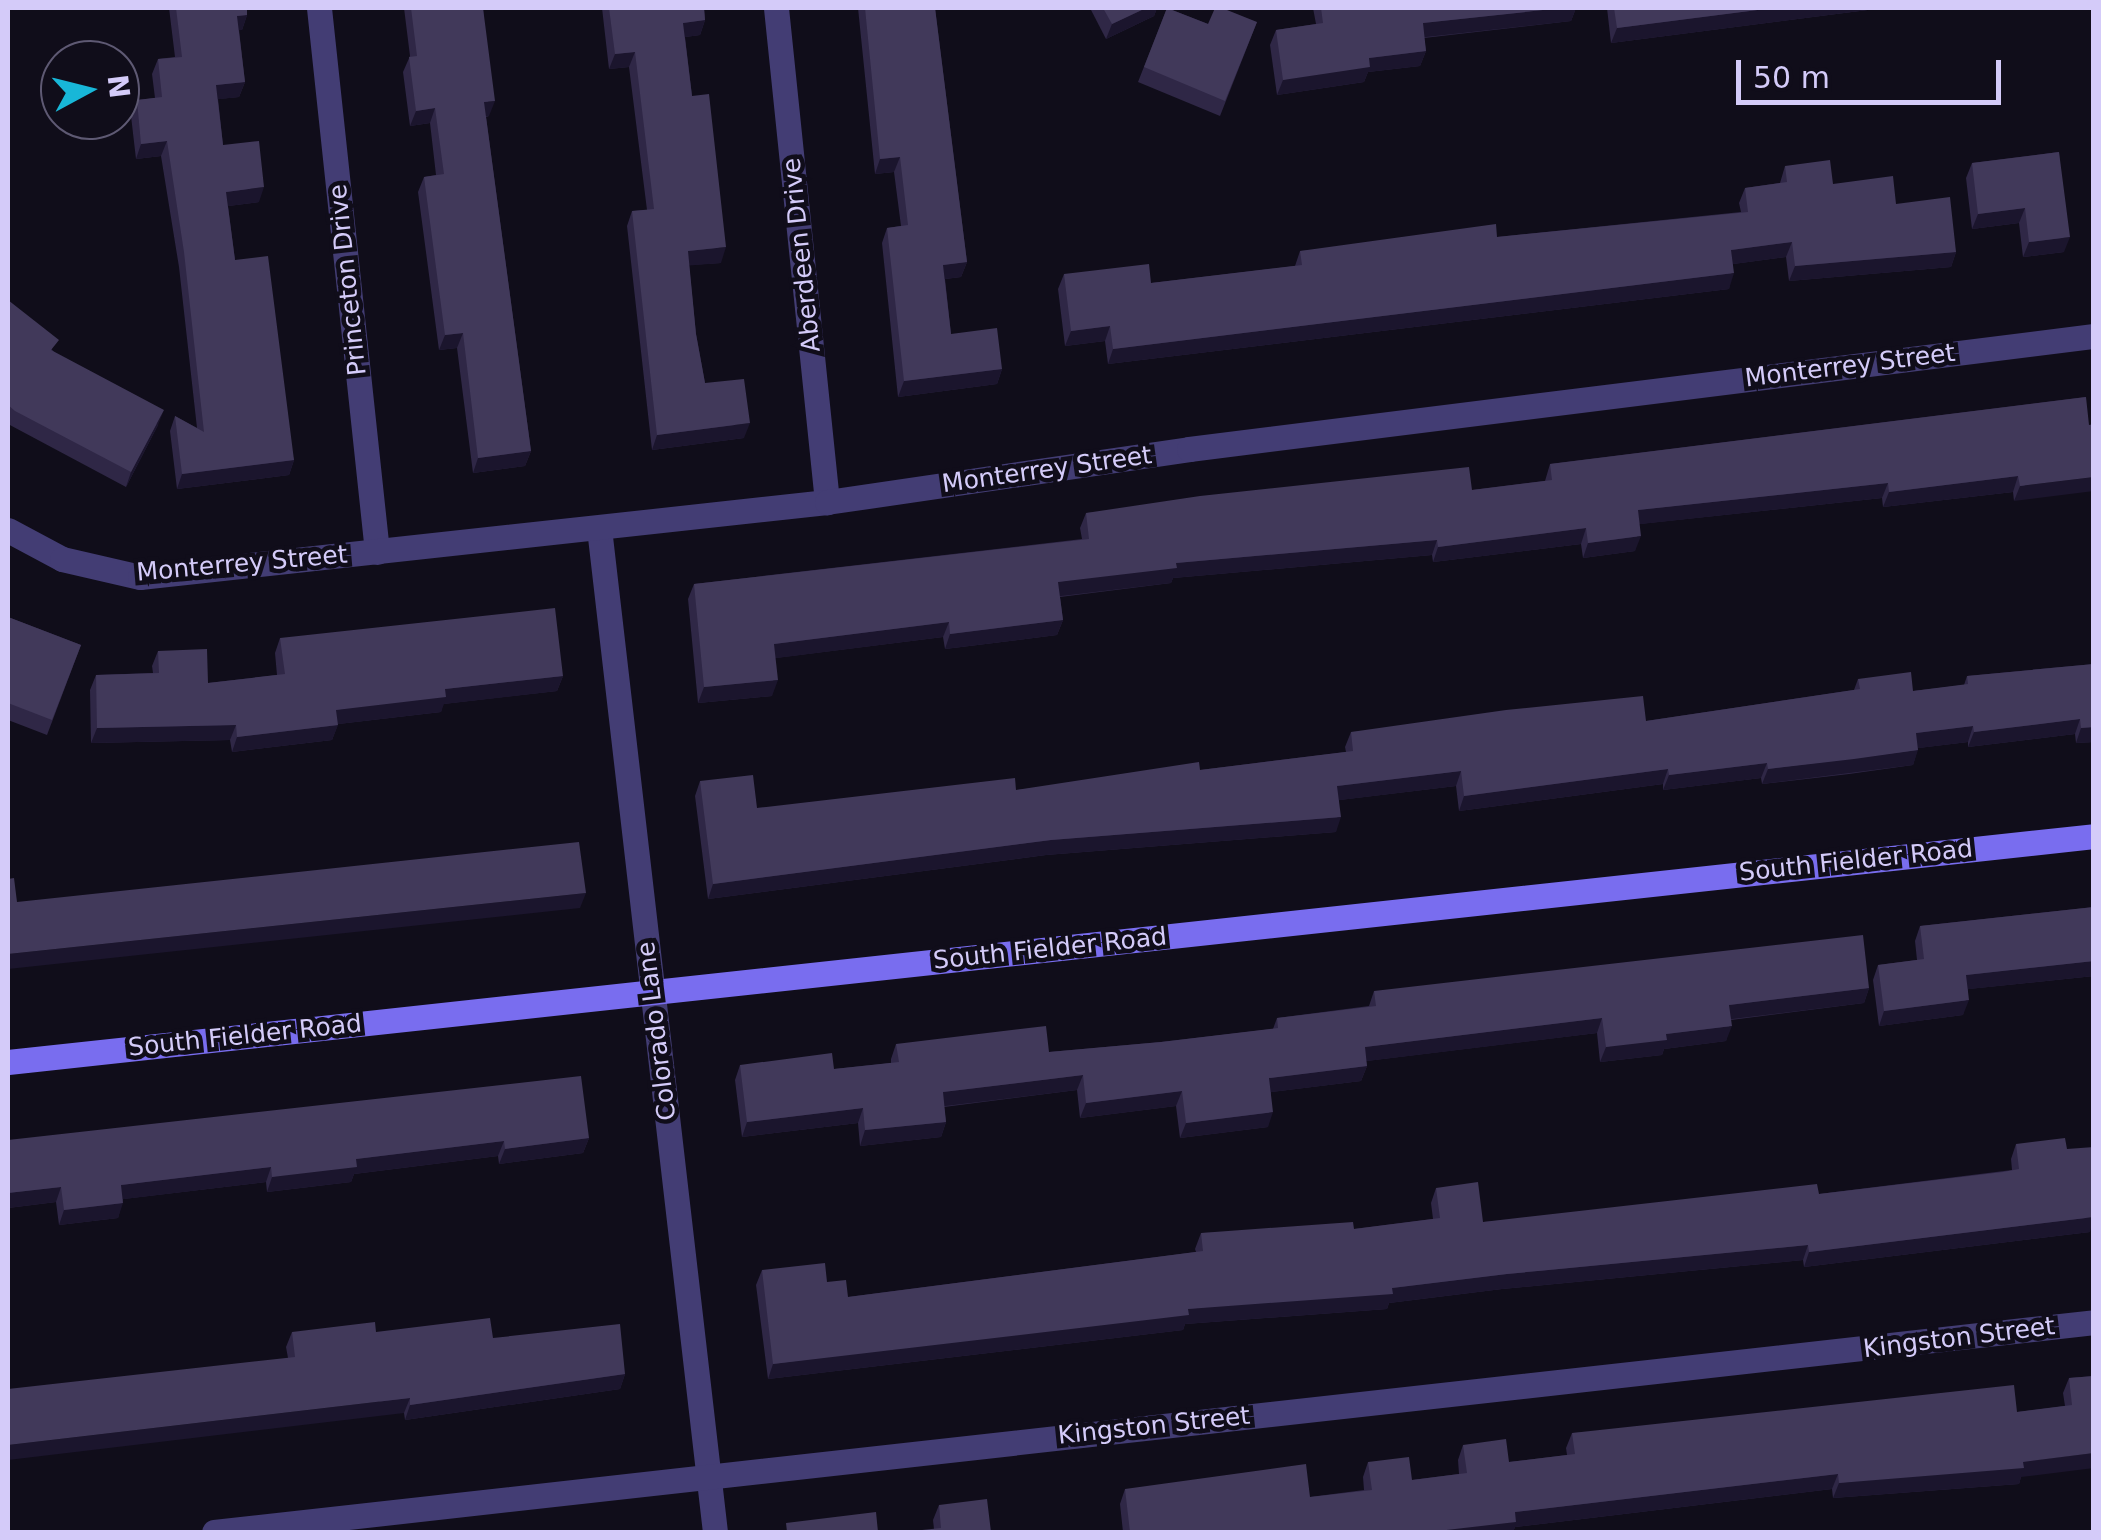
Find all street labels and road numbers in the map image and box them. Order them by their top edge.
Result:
street label: Aberdeen Drive [777,156,827,354]
street label: Princeton Drive [323,183,373,377]
street label: Monterrey Street [1743,338,1957,394]
street label: Monterrey Street [940,440,1154,500]
street label: Monterrey Street [135,540,349,588]
street label: South Fielder Road [1738,834,1974,888]
street label: South Fielder Road [932,922,1168,976]
street label: Colorado Lane [631,940,683,1122]
street label: South Fielder Road [127,1009,363,1063]
street label: Kingston Street [1861,1311,2057,1365]
street label: Kingston Street [1056,1401,1252,1451]

